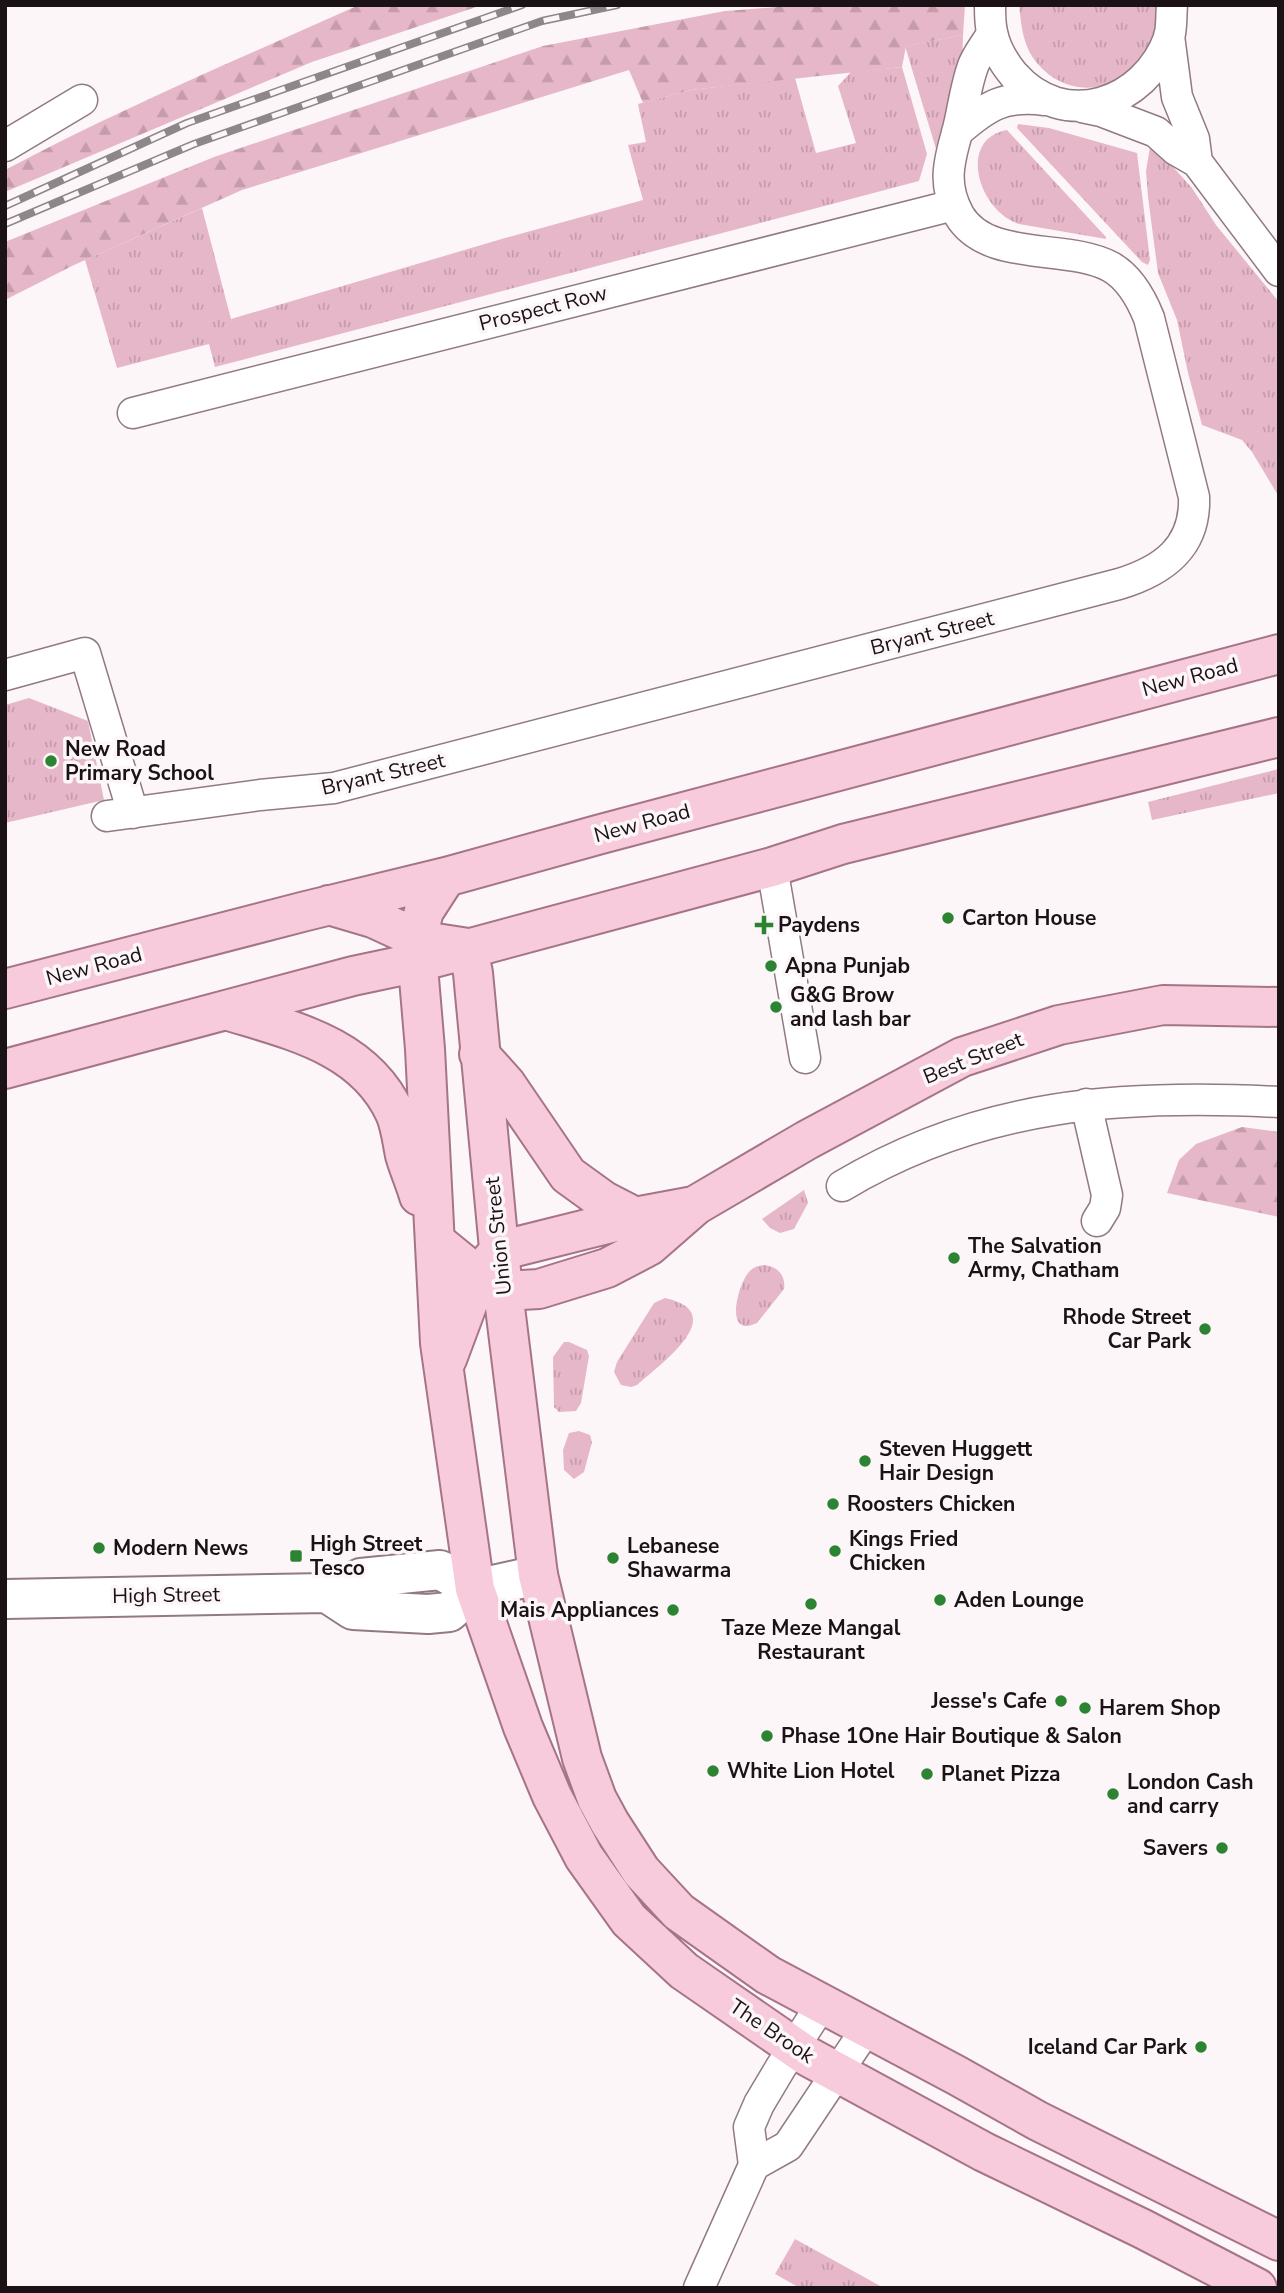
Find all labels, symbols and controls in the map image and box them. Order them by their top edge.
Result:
street label: Prospect Row [476,278,610,337]
street label: Bryant Street [867,604,997,662]
street label: New Road [1139,651,1241,703]
place label: New Road Primary School [65,735,214,787]
street label: Bryant Street [318,746,448,802]
marker: New Road Primary School [43,753,59,769]
street label: New Road [591,797,693,849]
place label: Carton House [962,904,1096,932]
marker: Carton House [940,910,956,926]
place label: Paydens [778,911,860,939]
marker: Paydens [756,917,772,933]
street label: New Road [43,940,145,992]
place label: Apna Punjab [785,952,910,980]
marker: Apna Punjab [763,958,779,974]
place label: G&G Brow and lash bar [790,981,912,1033]
marker: G&G Brow and lash bar [768,999,784,1015]
street label: Best Street [919,1025,1028,1091]
street label: Union Street [478,1175,518,1296]
place label: The Salvation Army, Chatham [968,1232,1119,1284]
marker: The Salvation Army, Chatham [946,1250,962,1266]
place label: Rhode Street Car Park [1063,1303,1192,1355]
marker: Rhode Street Car Park [1197,1321,1213,1337]
place label: Steven Huggett Hair Design [879,1435,1033,1487]
marker: Steven Huggett Hair Design [857,1453,873,1469]
place label: Roosters Chicken [847,1490,1015,1518]
marker: Roosters Chicken [825,1496,841,1512]
place label: Kings Fried Chicken [849,1525,958,1577]
place label: High Street Tesco [310,1530,423,1582]
place label: Lebanese Shawarma [627,1532,731,1584]
place label: Modern News [113,1534,248,1562]
marker: Modern News [91,1540,107,1556]
marker: Kings Fried Chicken [827,1543,843,1559]
marker: High Street Tesco [288,1548,304,1564]
marker: Lebanese Shawarma [605,1550,621,1566]
street label: High Street [112,1580,221,1610]
place label: Aden Lounge [954,1586,1084,1614]
marker: Aden Lounge [932,1592,948,1608]
place label: Mais Appliances [500,1596,659,1624]
marker: Taze Meze Mangal Restaurant [803,1596,819,1612]
marker: Mais Appliances [665,1602,681,1618]
place label: Taze Meze Mangal Restaurant [722,1614,901,1666]
place label: Jesse's Cafe [930,1687,1047,1715]
marker: Jesse's Cafe [1053,1693,1069,1709]
place label: Harem Shop [1099,1694,1221,1722]
marker: Harem Shop [1077,1700,1093,1716]
place label: Phase 1One Hair Boutique & Salon [781,1722,1122,1750]
marker: Phase 1One Hair Boutique & Salon [759,1728,775,1744]
place label: White Lion Hotel [727,1757,895,1785]
place label: Planet Pizza [941,1760,1061,1788]
marker: White Lion Hotel [705,1763,721,1779]
marker: Planet Pizza [919,1766,935,1782]
place label: London Cash and carry [1127,1768,1254,1820]
marker: London Cash and carry [1105,1786,1121,1802]
place label: Savers [1143,1834,1208,1862]
marker: Savers [1214,1840,1230,1856]
street label: The Brook [724,1992,820,2070]
place label: Iceland Car Park [1028,2033,1188,2061]
marker: Iceland Car Park [1193,2039,1209,2055]

